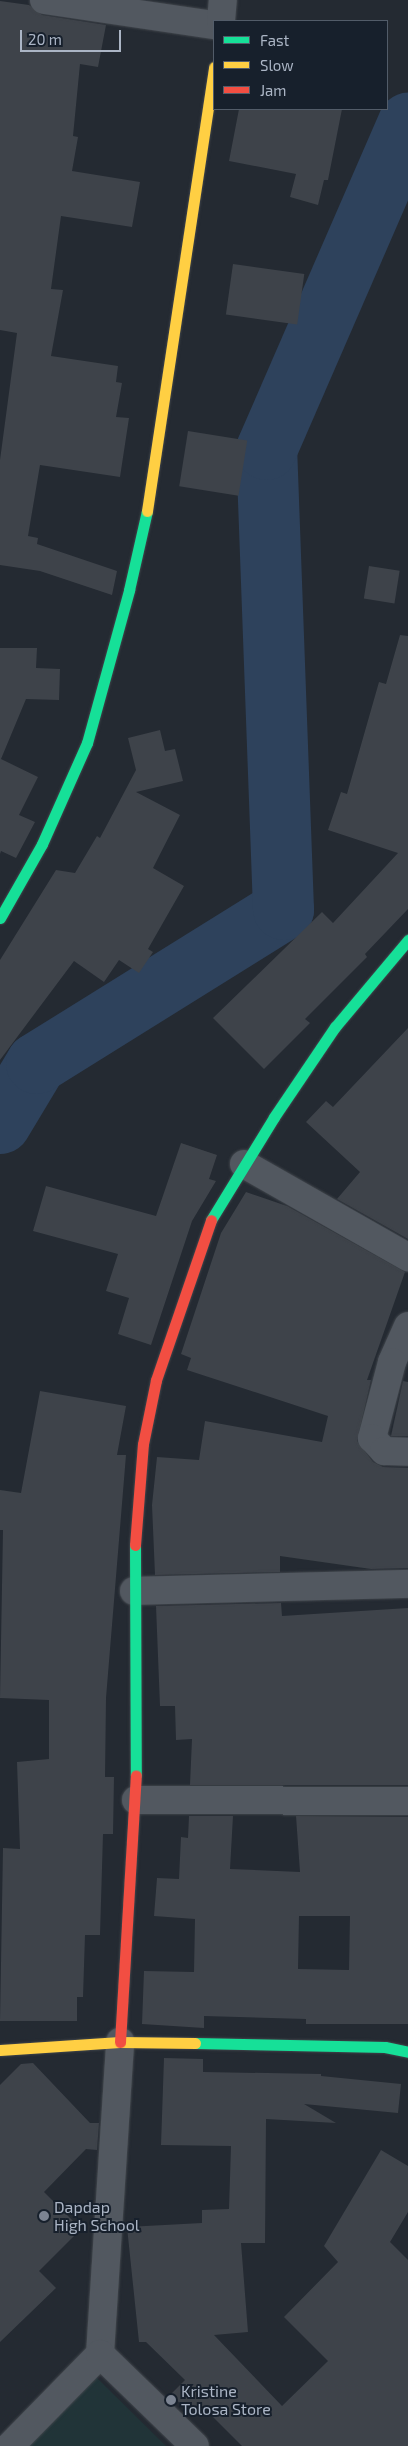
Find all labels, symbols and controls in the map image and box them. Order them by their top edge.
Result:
scale bar [22,20,124,52]
legend [213,20,388,110]
text: 20 m [28,30,62,48]
text: Fast [260,31,289,49]
text: Slow [260,56,294,74]
text: Jam [260,81,286,99]
place label: Dapdap High School [54,2197,139,2235]
marker: Dapdap High School [38,2210,50,2222]
place label: Kristine Tolosa Store [181,2381,271,2419]
marker: Kristine Tolosa Store [165,2394,177,2406]

